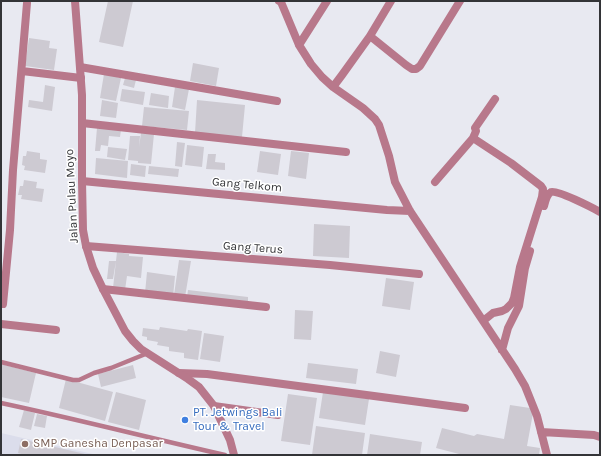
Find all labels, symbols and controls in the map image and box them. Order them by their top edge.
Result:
street label: Jalan Pulau Moyo [62,149,82,243]
street label: Gang Telkom [211,175,283,195]
street label: Gang Terus [222,239,284,257]
place label: PT. Jetwings Bali Tour & Travel [193,406,283,434]
marker: PT. Jetwings Bali Tour & Travel [180,415,190,425]
place label: SMP Ganesha Denpasar [33,437,163,451]
marker: SMP Ganesha Denpasar [20,439,30,449]

